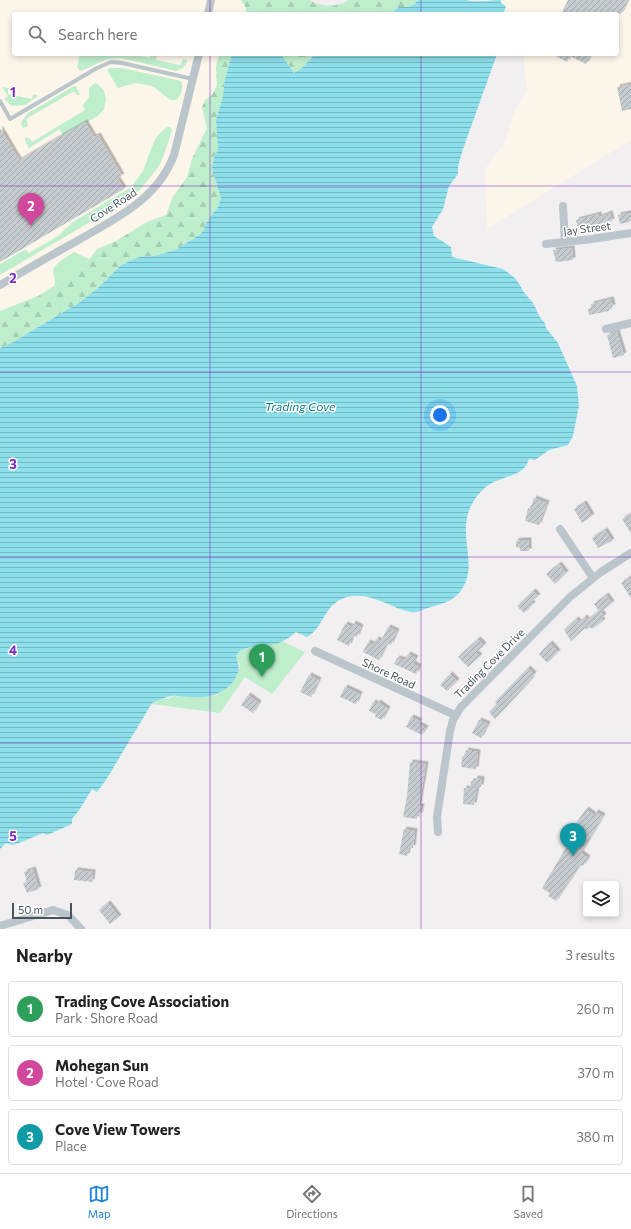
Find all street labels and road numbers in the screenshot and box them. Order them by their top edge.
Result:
street label: Cove Road [87,185,139,225]
street label: Jay Street [563,219,612,238]
street label: Trading Cove Drive [451,625,527,701]
street label: Shore Road [360,655,418,691]

